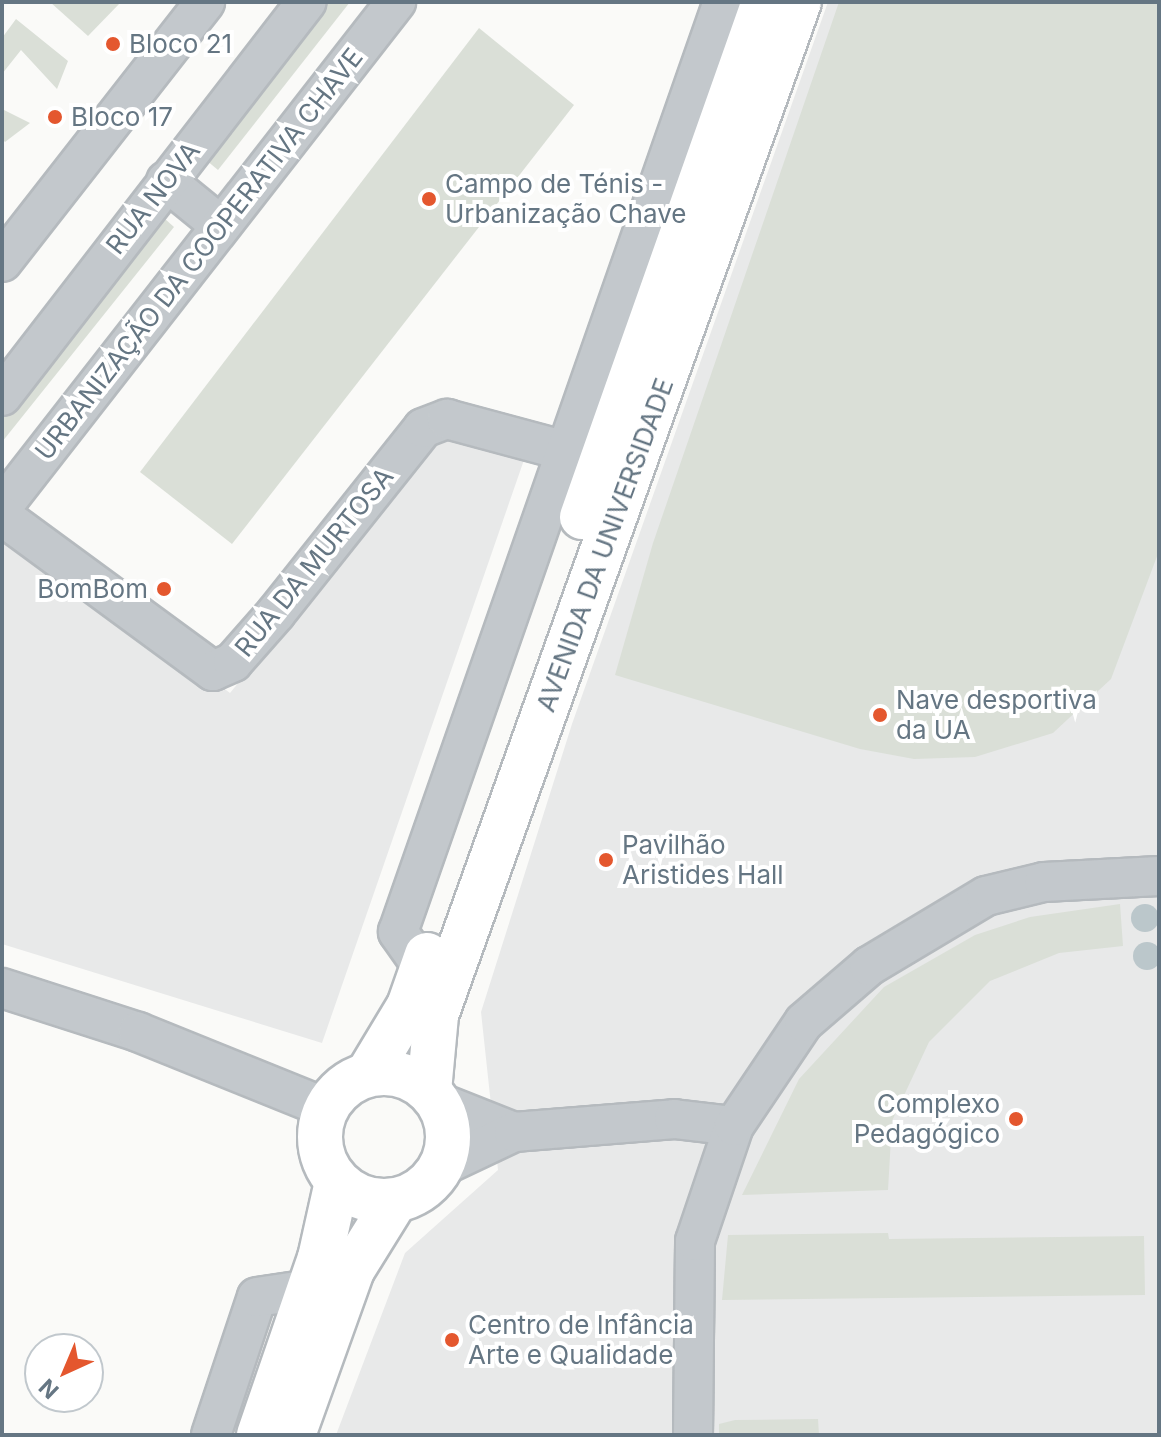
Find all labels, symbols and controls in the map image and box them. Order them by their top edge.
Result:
place label: Bloco 21 [129,28,232,60]
marker: Bloco 21 [104,35,122,53]
street label: URBANIZAÇÃO DA COOPERATIVA CHAVE [29,42,369,466]
place label: Bloco 17 [71,101,173,133]
marker: Bloco 17 [46,108,64,126]
street label: RUA NOVA [100,136,206,260]
place label: Campo de Ténis - Urbanização Chave [445,168,686,230]
marker: Campo de Ténis - Urbanização Chave [420,190,438,208]
street label: AVENIDA DA UNIVERSIDADE [530,374,680,716]
street label: RUA DA MURTOSA [228,461,400,663]
place label: BomBom [37,573,148,605]
marker: BomBom [155,580,173,598]
place label: Nave desportiva da UA [896,684,1097,746]
marker: Nave desportiva da UA [871,706,889,724]
place label: Pavilhão Aristides Hall [622,829,784,890]
marker: Pavilhão Aristides Hall [597,851,615,869]
place label: Complexo Pedagógico [854,1088,1000,1150]
marker: Complexo Pedagógico [1007,1110,1025,1128]
place label: Centro de Infância Arte e Qualidade [468,1309,694,1370]
marker: Centro de Infância Arte e Qualidade [443,1331,461,1349]
north arrow [24,1333,104,1413]
text: N [34,1374,64,1404]

